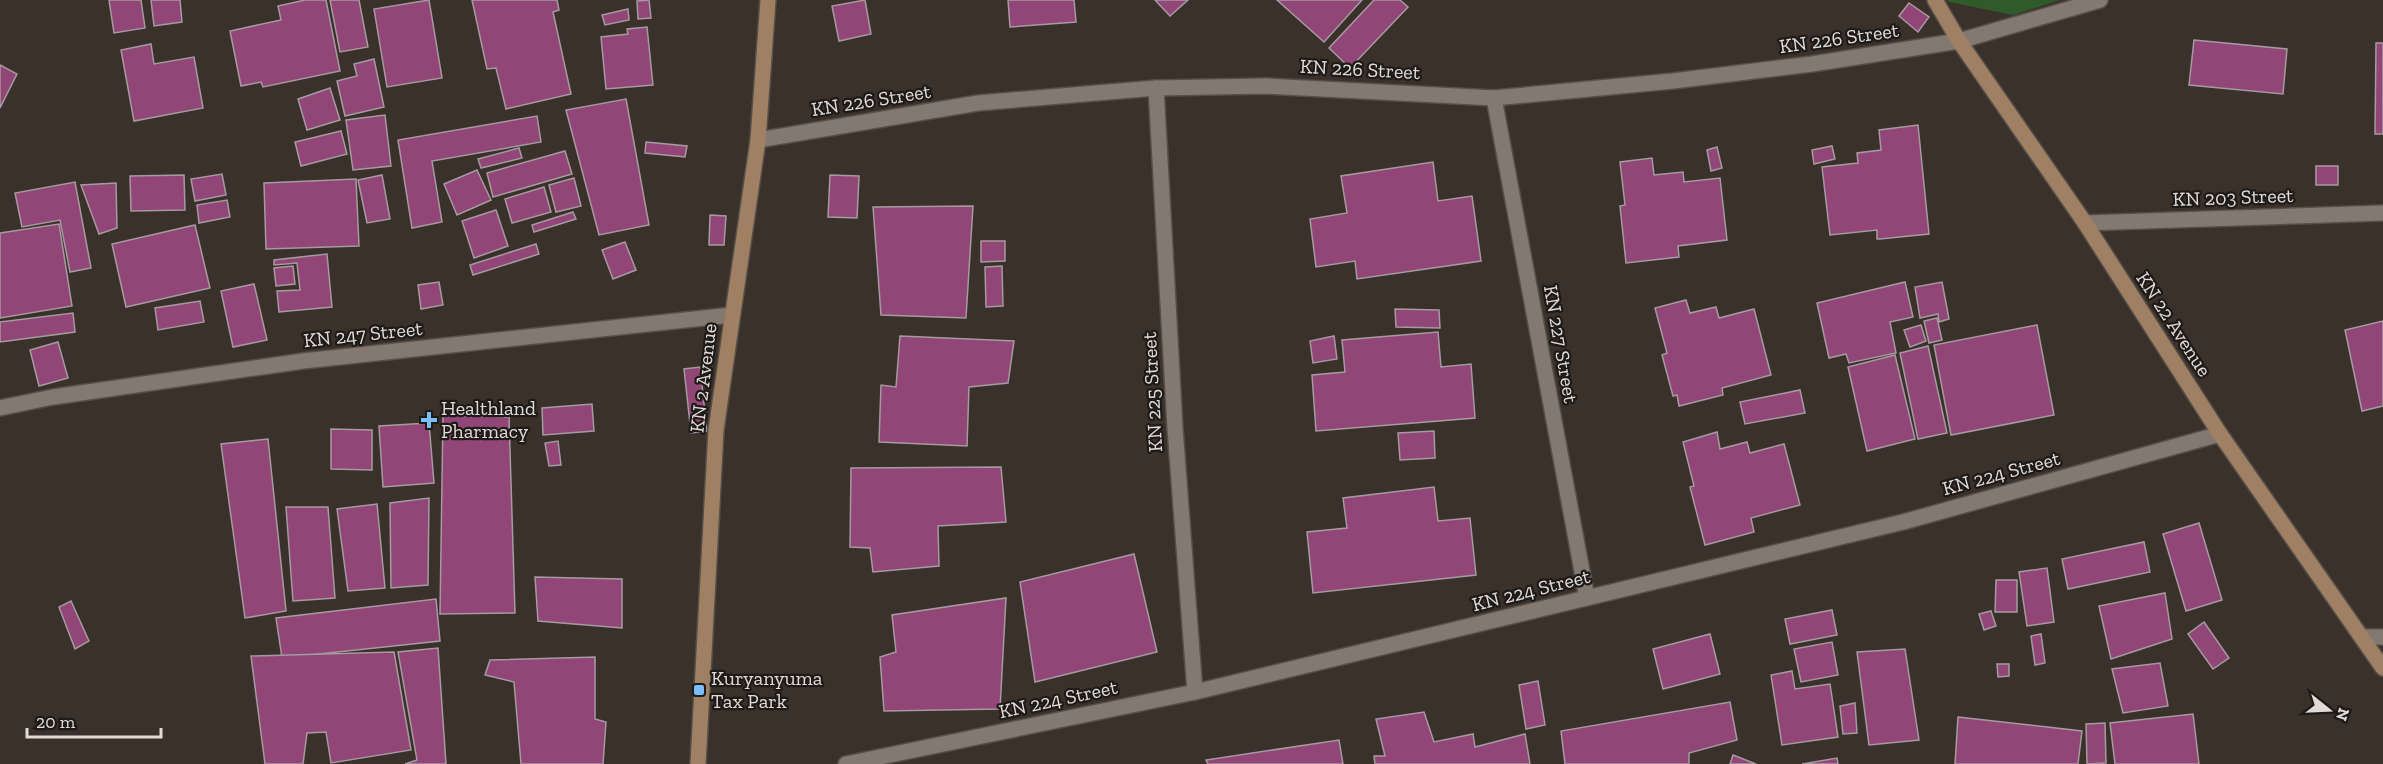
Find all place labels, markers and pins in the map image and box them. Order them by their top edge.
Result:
place label: Healthland Pharmacy [441,396,536,443]
marker: Healthland Pharmacy [422,413,436,427]
place label: Kuryanyuma Tax Park [711,666,823,713]
marker: Kuryanyuma Tax Park [692,683,706,697]

